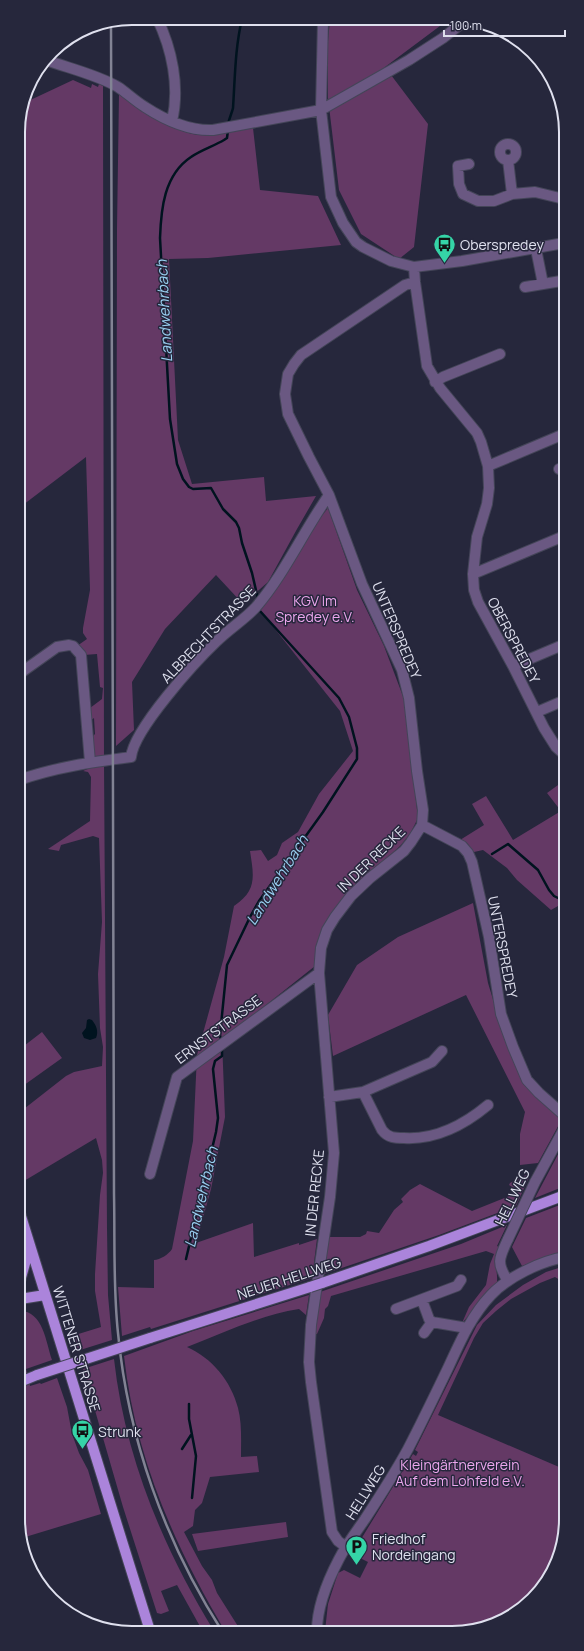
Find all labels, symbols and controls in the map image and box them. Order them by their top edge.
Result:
scale bar [444,12,565,38]
text: 100 m [450,17,482,34]
bus stop icon: Oberspredey [431,231,457,264]
place label: Oberspredey [460,235,544,254]
water label: Landwehrbach [151,258,177,363]
street label: UNTERSPREDEY [368,579,426,682]
street label: ALBRECHTSTRASSE [156,581,260,687]
park label: KGV Im Spredey e.V. [275,591,355,626]
street label: OBERSPREDEY [483,594,545,686]
street label: IN DER RECKE [333,822,409,896]
water label: Landwehrbach [241,830,314,929]
street label: UNTERSPREDEY [484,894,522,1000]
street label: ERNSTSTRASSE [171,990,265,1068]
water label: Landwehrbach [179,1144,223,1249]
street label: IN DER RECKE [300,1149,328,1237]
street label: HELLWEG [490,1165,534,1229]
street label: NEUER HELLWEG [235,1252,344,1304]
street label: WITTENER STRASSE [49,1284,105,1414]
bus stop icon: Strunk [69,1418,95,1451]
place label: Strunk [98,1422,142,1441]
park label: Kleingärtnerverein Auf dem Lohfeld e.V. [395,1455,525,1490]
street label: HELLWEG [341,1461,389,1523]
place label: Friedhof Nordeingang [372,1529,456,1564]
parking icon: Friedhof Nordeingang [343,1533,369,1566]

